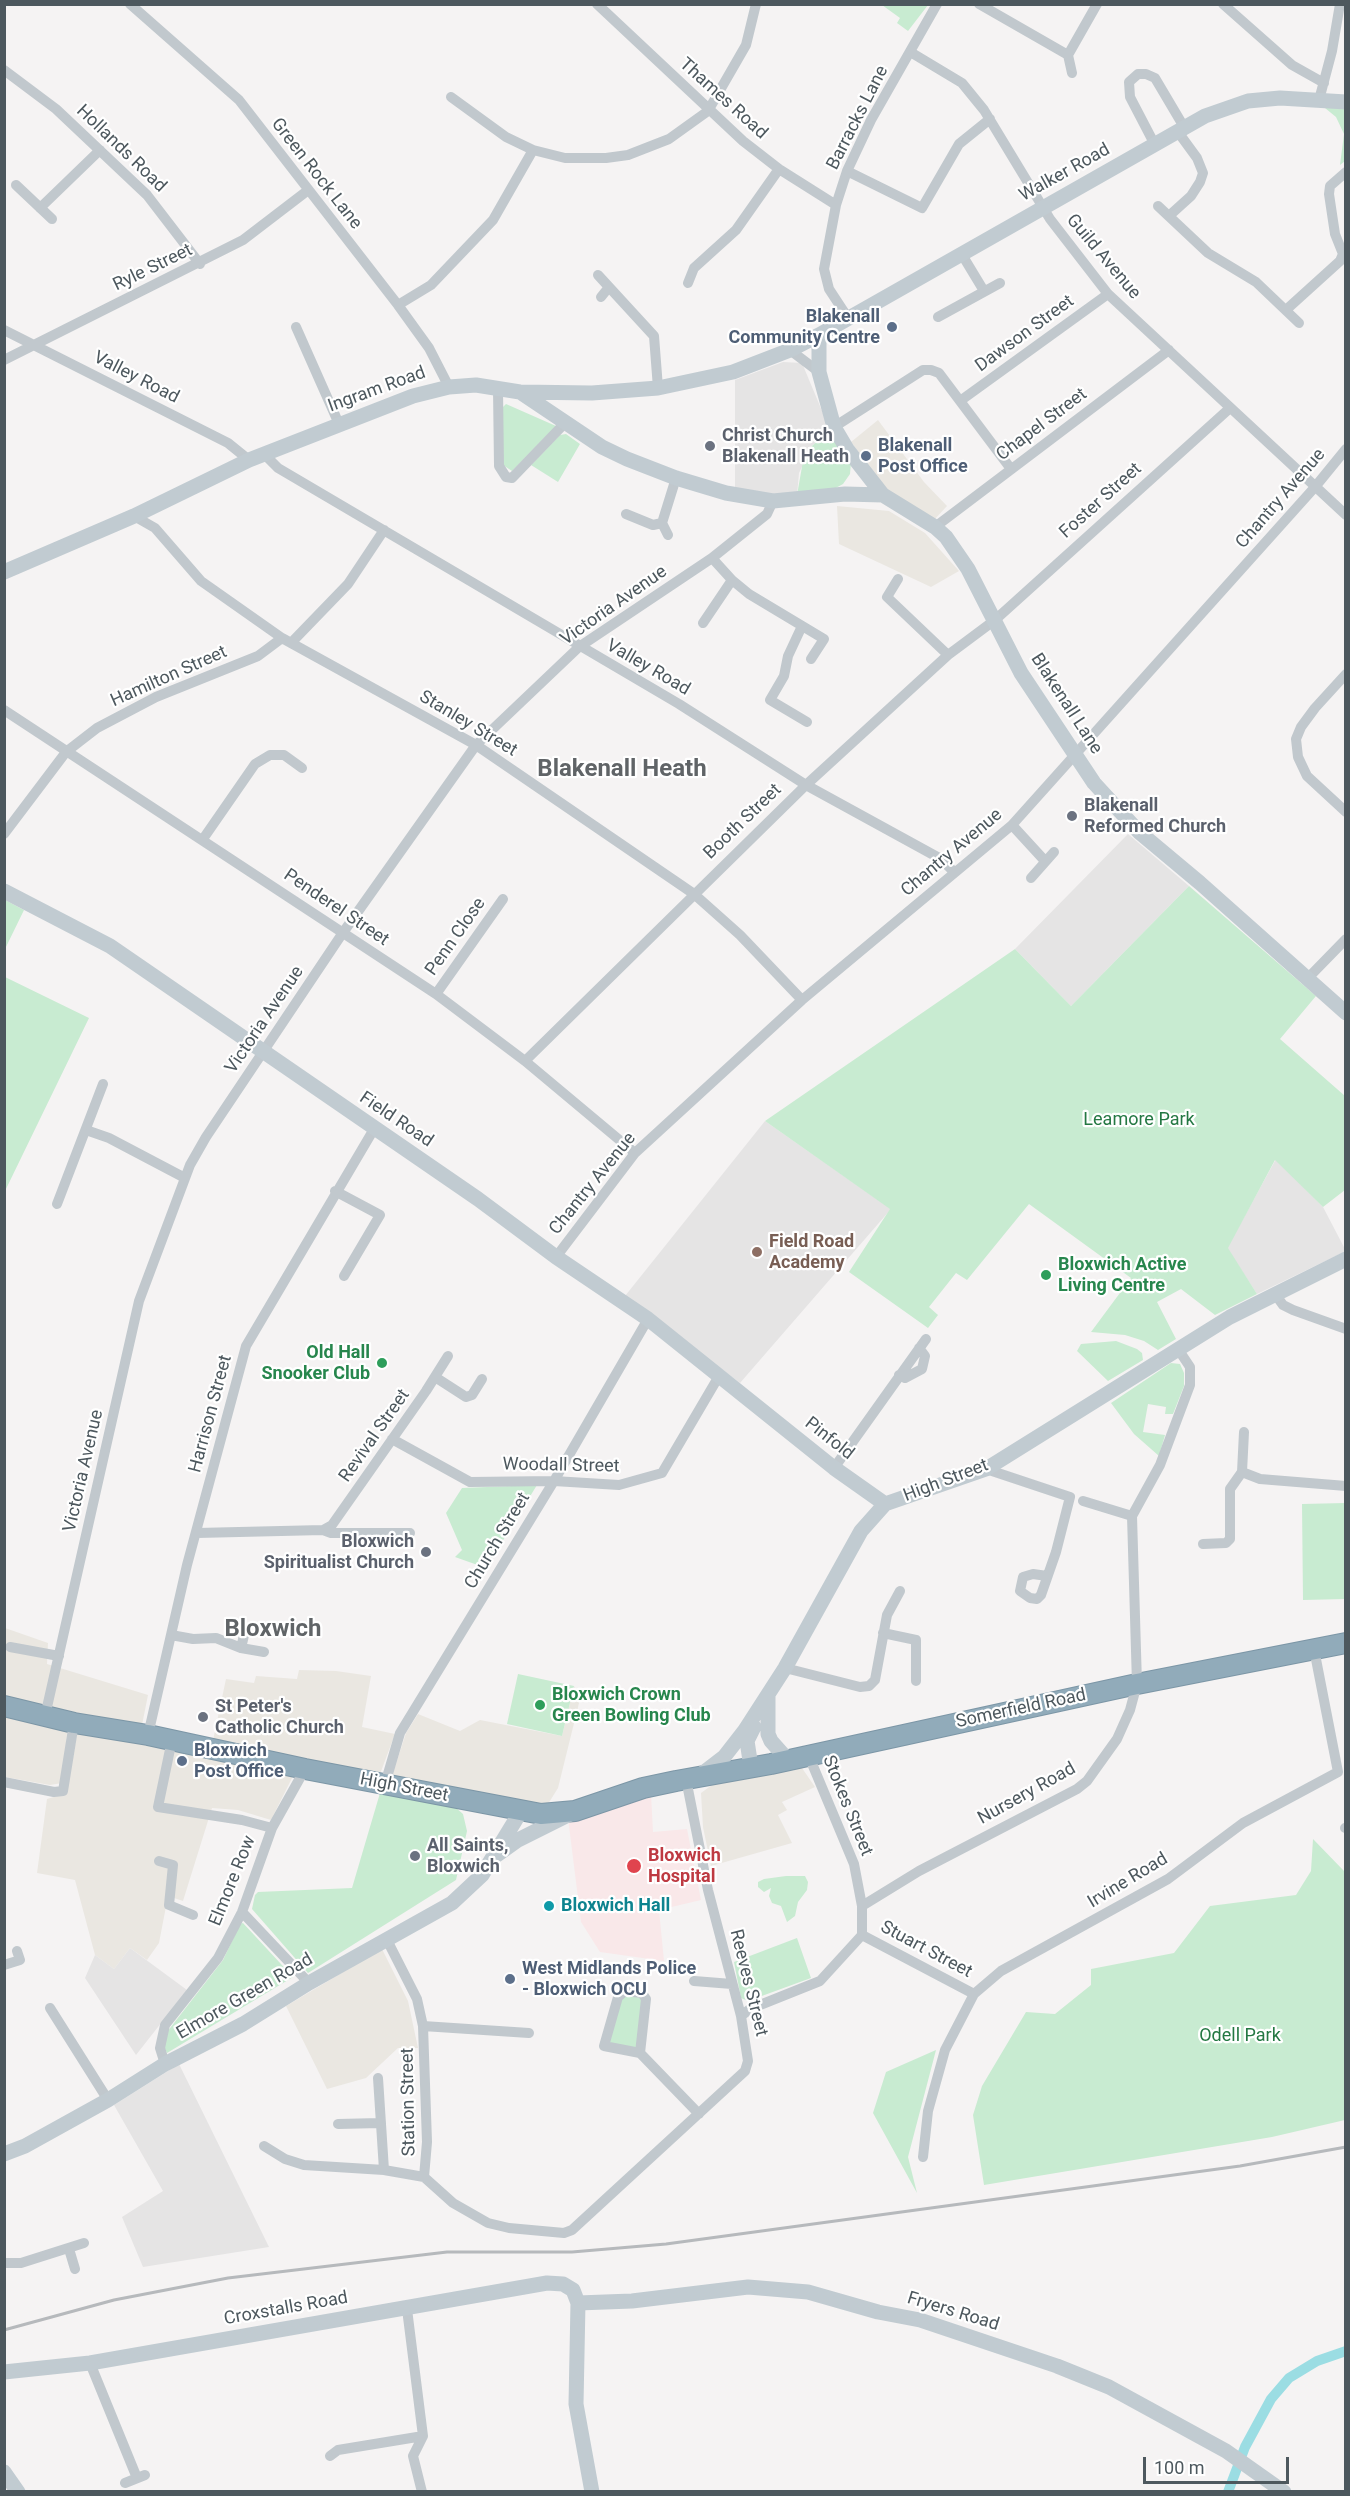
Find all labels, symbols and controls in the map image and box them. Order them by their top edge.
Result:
street label: Thames Road [675,54,771,144]
street label: Barracks Lane [823,62,893,174]
street label: Hollands Road [71,101,171,197]
street label: Green Rock Lane [266,114,366,234]
street label: Walker Road [1016,139,1114,207]
street label: Guild Avenue [1061,210,1145,304]
street label: Ryle Street [110,240,196,296]
street label: Dawson Street [971,291,1079,377]
place label: Blakenall Community Centre [728,306,880,348]
marker: Blakenall Community Centre [885,320,899,334]
street label: Valley Road [90,347,182,409]
street label: Ingram Road [325,362,429,418]
street label: Chapel Street [993,384,1091,466]
place label: Christ Church Blakenall Heath [722,425,849,468]
place label: Blakenall Post Office [878,435,968,478]
marker: Christ Church Blakenall Heath [703,439,717,453]
street label: Chantry Avenue [1232,445,1330,553]
marker: Blakenall Post Office [859,449,873,463]
street label: Foster Street [1056,459,1146,543]
street label: Victoria Avenue [557,561,671,651]
street label: Valley Road [602,635,694,701]
street label: Hamilton Street [107,642,231,712]
street label: Blakenall Lane [1025,650,1107,758]
street label: Stanley Street [415,686,521,762]
district label: Blakenall Heath [537,756,707,784]
street label: Booth Street [700,780,786,864]
place label: Blakenall Reformed Church [1084,795,1226,838]
street label: Chantry Avenue [897,804,1007,902]
marker: Blakenall Reformed Church [1065,809,1079,823]
street label: Penderel Street [279,865,393,951]
street label: Penn Close [421,894,491,980]
street label: Victoria Avenue [221,962,309,1078]
street label: Field Road [355,1088,437,1152]
park label: Leamore Park [1083,1109,1195,1131]
street label: Chantry Avenue [545,1128,641,1240]
place label: Field Road Academy [769,1231,854,1274]
marker: Field Road Academy [750,1245,764,1259]
place label: Bloxwich Active Living Centre [1058,1254,1186,1296]
marker: Bloxwich Active Living Centre [1039,1268,1053,1282]
place label: Old Hall Snooker Club [262,1342,370,1384]
street label: Harrison Street [185,1353,237,1475]
marker: Old Hall Snooker Club [375,1356,389,1370]
street label: Revival Street [335,1385,415,1487]
street label: Victoria Avenue [59,1408,109,1534]
street label: Pinfold [800,1413,858,1465]
street label: Woodall Street [502,1454,620,1478]
street label: High Street [900,1455,992,1507]
street label: Church Street [461,1489,535,1593]
place label: Bloxwich Spiritualist Church [264,1531,414,1574]
marker: Bloxwich Spiritualist Church [419,1545,433,1559]
district label: Bloxwich [224,1616,322,1644]
place label: Bloxwich Crown Green Bowling Club [552,1684,711,1726]
street label: Somerfield Road [954,1685,1088,1733]
place label: St Peter's Catholic Church [215,1696,344,1738]
marker: Bloxwich Crown Green Bowling Club [533,1698,547,1712]
marker: St Peter's Catholic Church [196,1710,210,1724]
place label: Bloxwich Post Office [194,1740,284,1782]
street label: Stokes Street [817,1753,877,1859]
marker: Bloxwich Post Office [175,1754,189,1768]
street label: Nursery Road [974,1758,1080,1830]
street label: High Street [358,1769,450,1807]
street label: Elmore Row [205,1833,261,1929]
place label: All Saints, Bloxwich [427,1835,508,1878]
place label: Bloxwich Hospital [648,1845,721,1888]
marker: All Saints, Bloxwich [408,1849,422,1863]
street label: Irvine Road [1084,1849,1172,1913]
marker: Bloxwich Hospital [625,1857,643,1875]
place label: Bloxwich Hall [561,1895,670,1917]
marker: Bloxwich Hall [542,1899,556,1913]
street label: Stuart Street [876,1917,976,1983]
street label: Reeves Street [724,1927,772,2039]
street label: Elmore Green Road [173,1949,317,2045]
place label: West Midlands Police - Bloxwich OCU [522,1958,696,2000]
marker: West Midlands Police - Bloxwich OCU [503,1972,517,1986]
park label: Odell Park [1199,2025,1281,2047]
street label: Station Street [397,2047,421,2157]
street label: Croxstalls Road [222,2287,350,2331]
street label: Fryers Road [904,2288,1002,2336]
scale bar [1146,2445,1292,2483]
text: 100 m [1154,2457,1205,2478]

